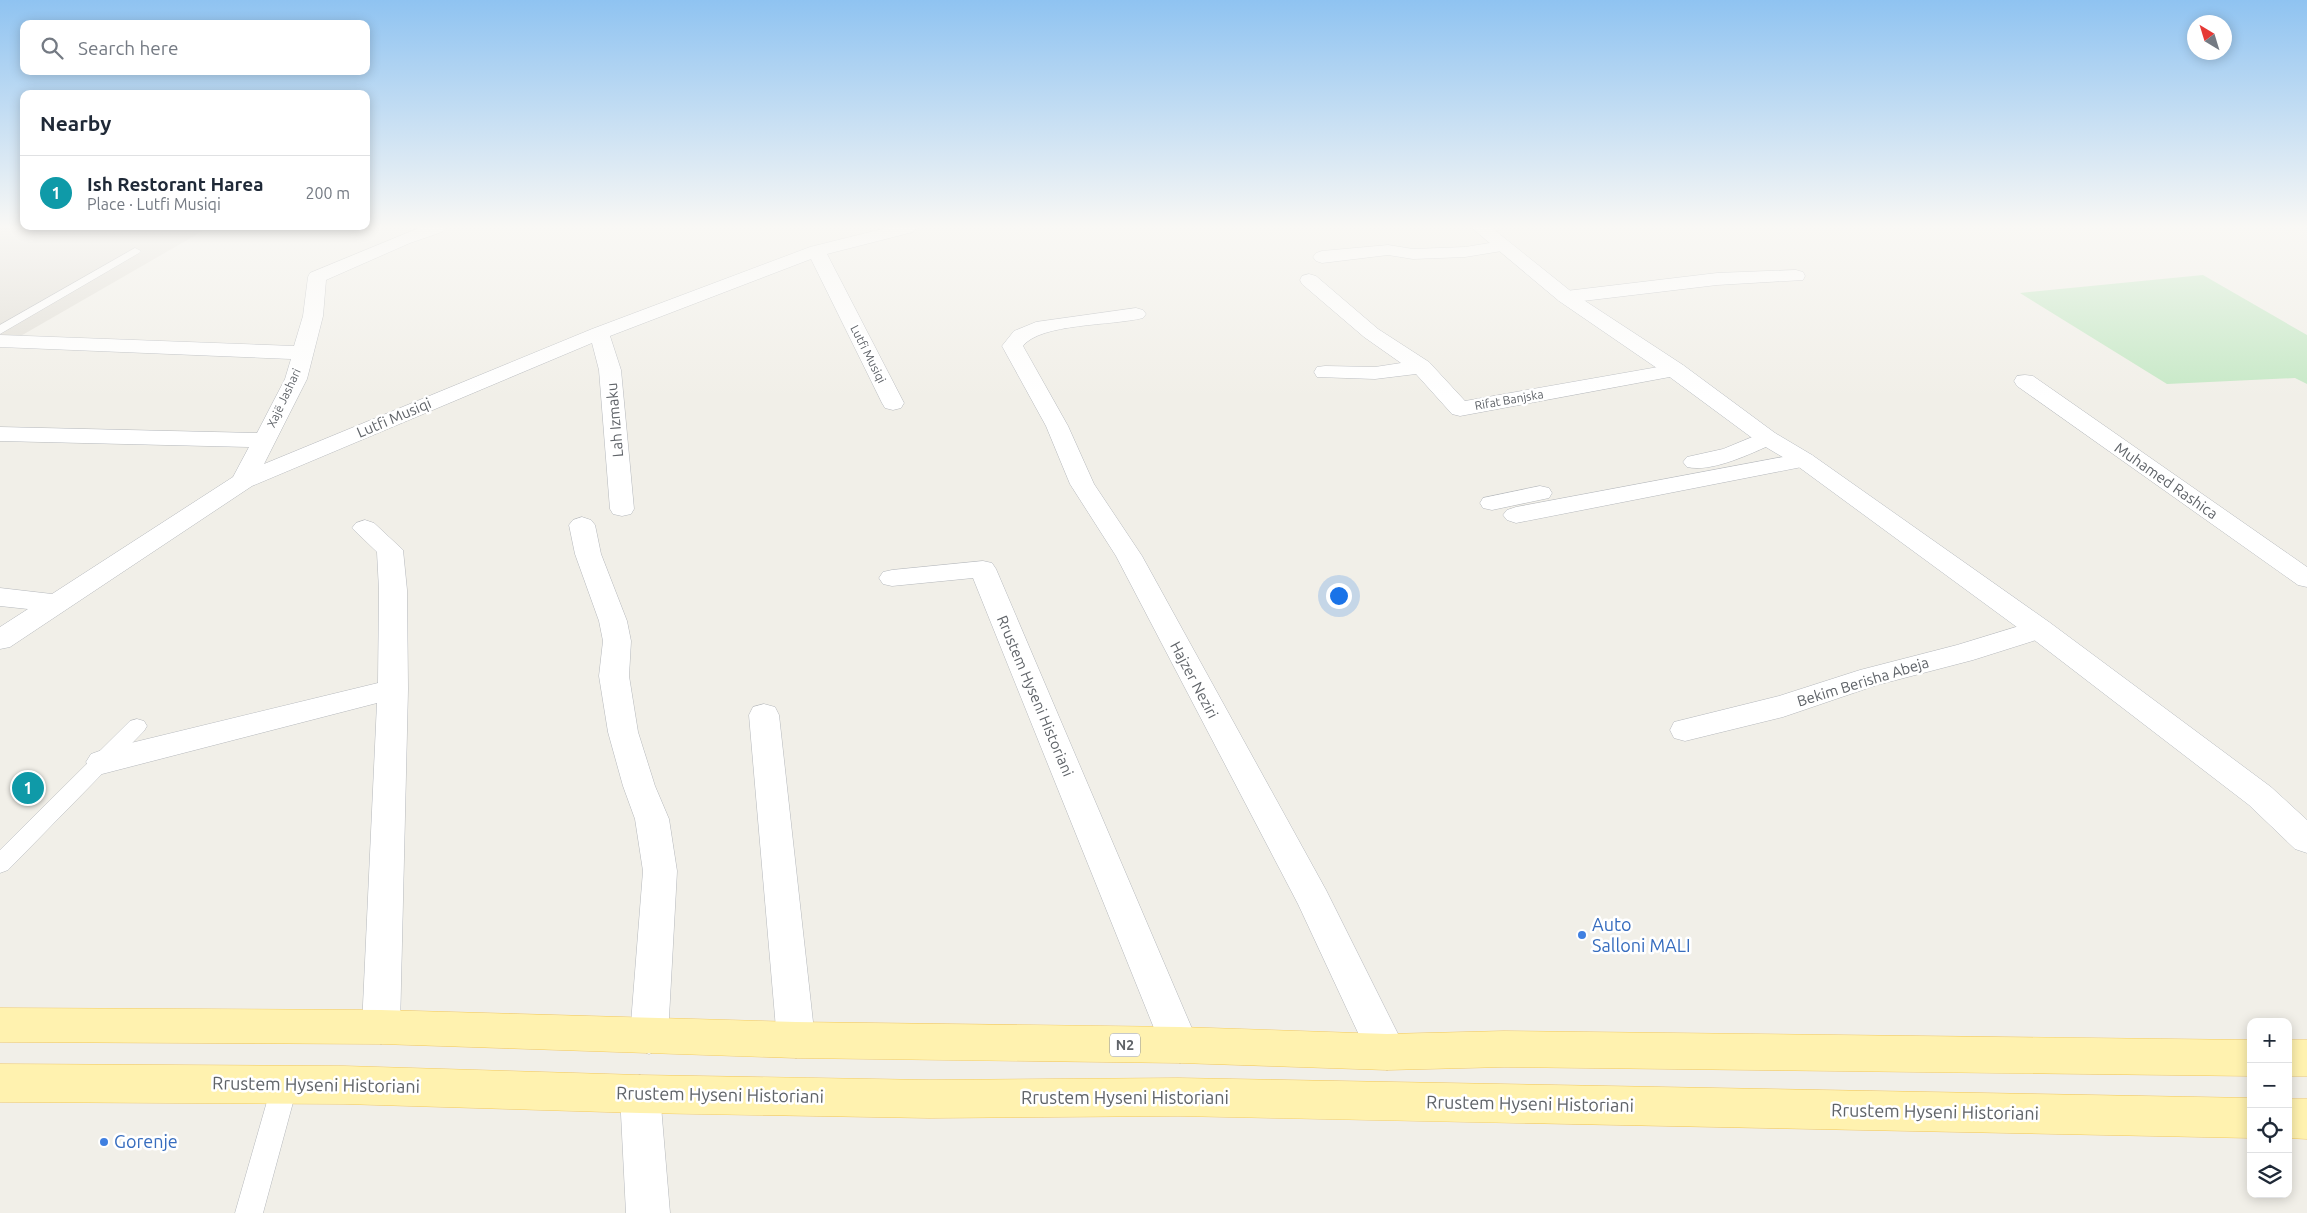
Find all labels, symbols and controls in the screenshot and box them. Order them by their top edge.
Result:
north arrow [2187,15,2232,60]
search box [20,20,370,75]
icon: search [38,34,66,62]
text: Search here [78,37,178,59]
text: Nearby [40,111,111,135]
text: Ish Restorant Harea [87,173,263,195]
text: 1 [51,184,61,202]
text: 200 m [305,184,350,202]
text: Place · Lutfi Musiqi [87,195,221,213]
street label: Lutfi Musiqi [848,323,889,385]
street label: Xajë Jashari [264,366,303,429]
street label: Lah Izmaku [603,382,626,458]
street label: Rifat Banjska [1474,387,1544,412]
street label: Lutfi Musiqi [354,394,434,441]
street label: Muhamed Rashica [2112,439,2221,522]
your location [1326,583,1352,609]
street label: Rrustem Hyseni Historiani [994,613,1077,779]
street label: Hajzer Neziri [1167,638,1222,721]
street label: Bekim Berisha Abeja [1795,653,1931,710]
pin: 1 [12,769,44,807]
place label: Auto Salloni MALI [1592,914,1691,955]
marker: Auto Salloni MALI [1576,929,1588,941]
map controls [2247,1018,2292,1198]
button: + [2247,1018,2292,1063]
road number: N2 [1110,1034,1140,1056]
button: − [2247,1063,2292,1108]
street label: Rrustem Hyseni Historiani [212,1072,420,1096]
street label: Rrustem Hyseni Historiani [616,1082,824,1106]
street label: Rrustem Hyseni Historiani [1021,1087,1229,1107]
street label: Rrustem Hyseni Historiani [1426,1091,1634,1115]
street label: Rrustem Hyseni Historiani [1831,1099,2039,1123]
button: locate [2247,1108,2292,1153]
place label: Gorenje [114,1131,178,1151]
marker: Gorenje [98,1136,110,1148]
button: layers [2247,1153,2292,1198]

